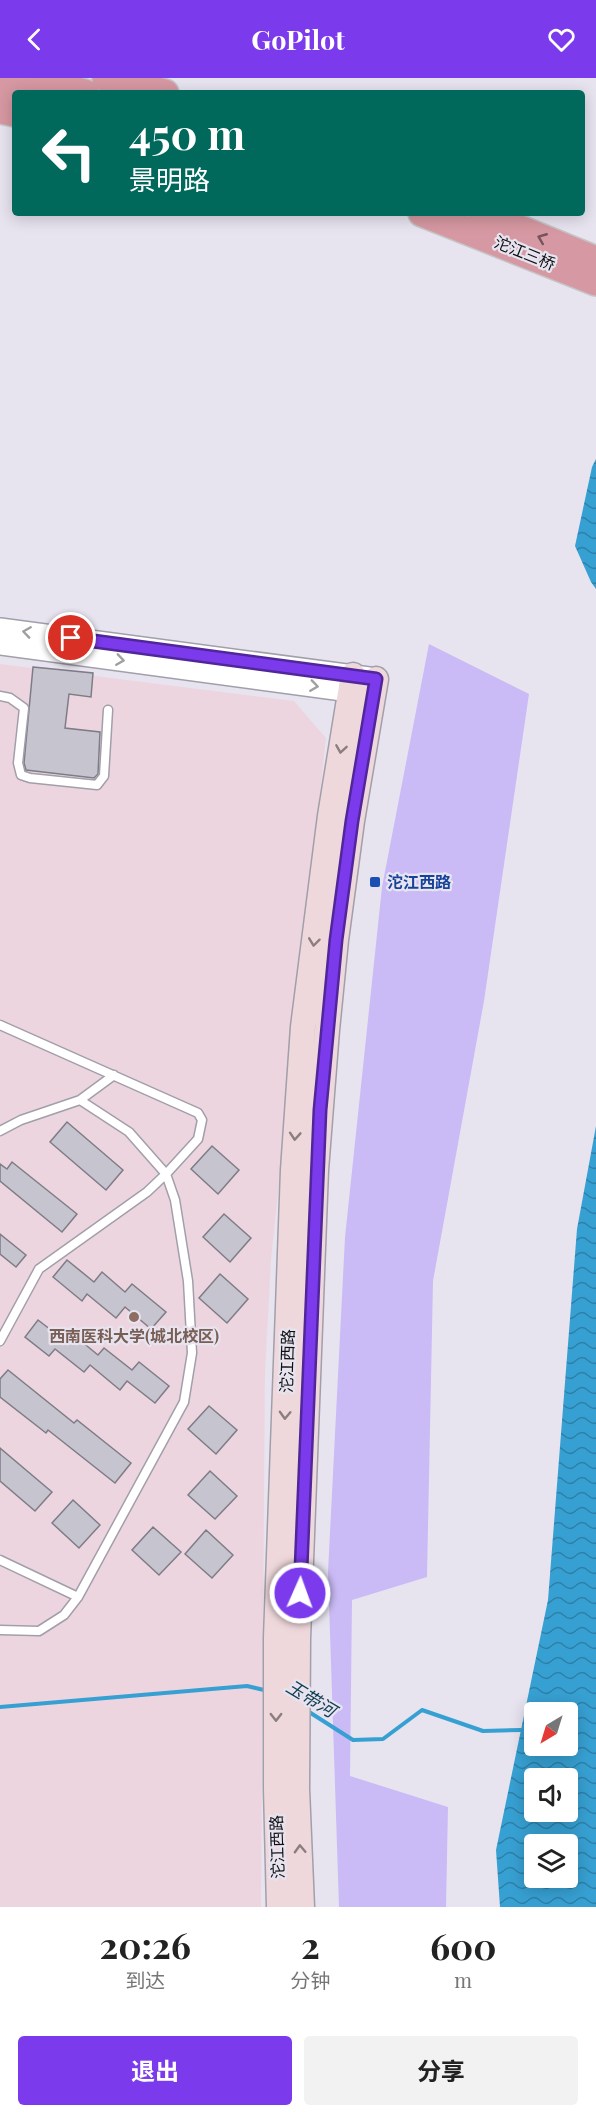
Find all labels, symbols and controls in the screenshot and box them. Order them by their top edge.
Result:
text: GoPilot [251,21,345,57]
icon: back [18,23,51,56]
icon: heart [545,23,578,56]
text: 450 m [129,105,245,161]
icon: left [30,114,108,192]
text: 景明路 [129,161,210,197]
street label: 沱江三桥 [492,231,559,274]
one-way arrow [537,233,548,245]
pin [45,612,96,663]
icon: arrive [54,621,87,654]
one-way arrow [22,627,31,639]
one-way arrow [116,654,125,666]
one-way arrow [309,679,318,692]
one-way arrow [335,743,348,753]
place label: 沱江西路 [387,871,451,892]
marker: 沱江西路 [368,875,382,889]
one-way arrow [308,937,321,946]
one-way arrow [289,1131,302,1140]
marker: 西南医科大学(城北校区) [127,1310,141,1324]
place label: 西南医科大学(城北校区) [49,1325,219,1346]
street label: 沱江西路 [275,1329,298,1393]
one-way arrow [278,1410,291,1419]
position arrow [268,1561,332,1625]
water label: 玉带河 [282,1674,343,1724]
north arrow [524,1702,578,1756]
map controls [524,1702,578,1888]
one-way arrow [270,1713,282,1722]
button: sound [524,1768,578,1822]
street label: 沱江西路 [265,1815,288,1879]
button: layers [524,1834,578,1888]
one-way arrow [293,1844,306,1853]
text: 20:26 [99,1920,191,1968]
text: 2 [301,1920,320,1968]
text: 600 [430,1921,497,1969]
text: 到达 [125,1966,165,1993]
text: 分钟 [290,1966,330,1993]
text: m [454,1966,472,1993]
button: 退出 [18,2036,292,2105]
button: 分享 [304,2036,578,2105]

